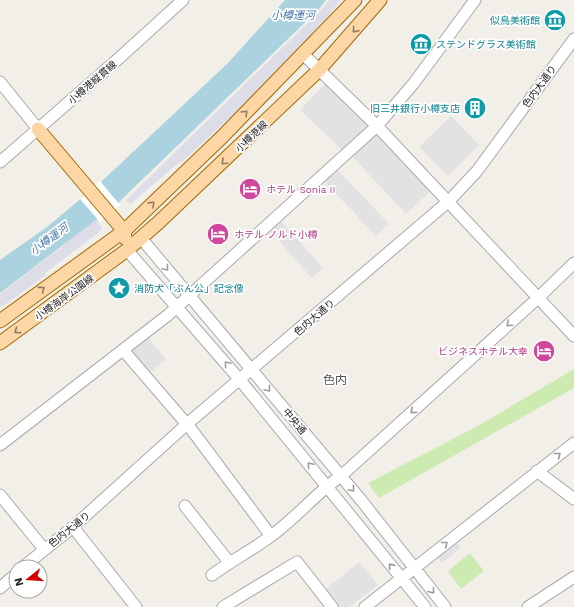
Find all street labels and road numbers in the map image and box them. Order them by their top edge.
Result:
street label: 小樽港縦貫線 [66,59,119,106]
street label: 色内大通り [520,63,559,110]
street label: 小樽港線 [233,119,270,154]
street label: 小樽海岸公園線 [33,272,96,322]
street label: 色内大通り [292,297,337,338]
street label: 中央通 [281,406,308,436]
street label: 色内大通り [46,509,92,549]

